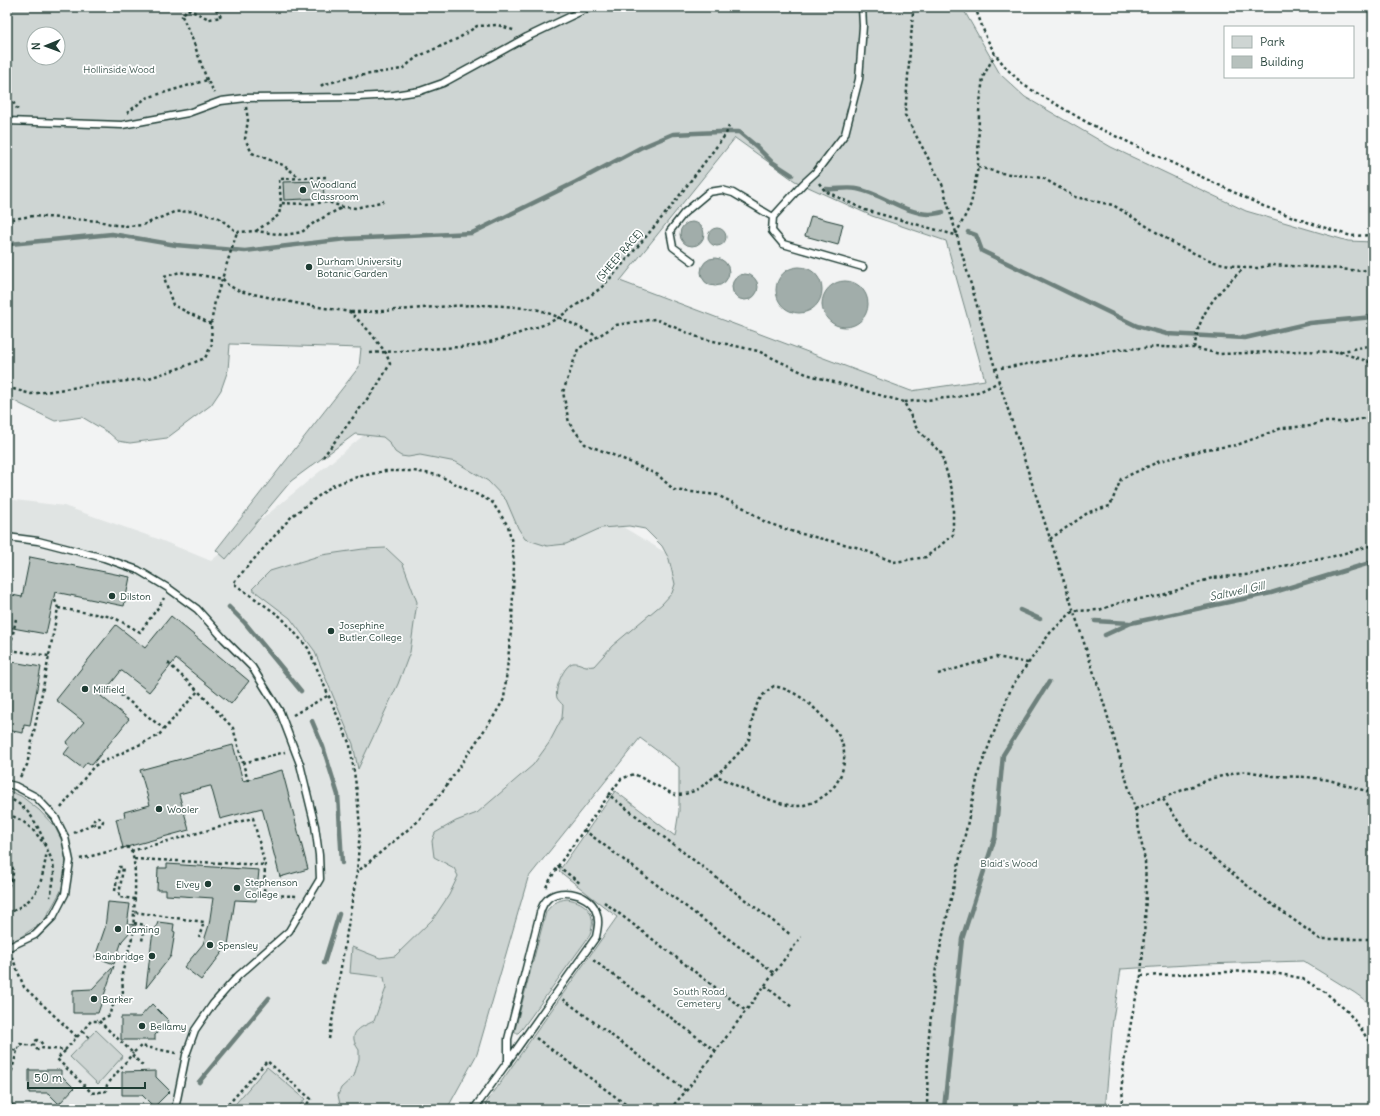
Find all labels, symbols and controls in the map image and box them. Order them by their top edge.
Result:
north arrow [26,26,66,66]
legend [1224,26,1354,78]
text: Park [1260,34,1285,49]
text: N [29,42,43,50]
text: Building [1260,54,1304,69]
park label: Hollinside Wood [83,63,155,76]
place label: Woodland Classroom [311,178,359,203]
marker: Woodland Classroom [298,185,308,195]
street label: (SHEEP RACE) [593,227,645,284]
place label: Durham University Botanic Garden [317,255,402,280]
marker: Durham University Botanic Garden [304,262,314,272]
water label: Saltwell Gill [1208,578,1267,604]
place label: Dilston [120,590,151,603]
marker: Dilston [107,591,117,601]
place label: Josephine Butler College [339,619,402,644]
marker: Josephine Butler College [326,626,336,636]
place label: Milfield [93,683,125,696]
marker: Milfield [80,684,90,694]
place label: Wooler [167,803,199,816]
marker: Wooler [154,804,164,814]
park label: Blaid's Wood [980,857,1038,870]
place label: Stephenson College [245,876,298,901]
place label: Elvey [176,878,200,891]
marker: Elvey [203,879,213,889]
marker: Stephenson College [232,883,242,893]
place label: Laming [126,923,159,936]
marker: Laming [113,924,123,934]
place label: Spensley [218,939,258,952]
marker: Spensley [205,940,215,950]
place label: Bainbridge [95,950,144,963]
marker: Bainbridge [147,951,157,961]
park label: South Road Cemetery [673,985,725,1010]
place label: Barker [102,993,133,1006]
marker: Barker [89,994,99,1004]
place label: Bellamy [150,1020,187,1033]
marker: Bellamy [137,1021,147,1031]
scale bar [28,1064,145,1090]
text: 50 m [34,1070,63,1085]

